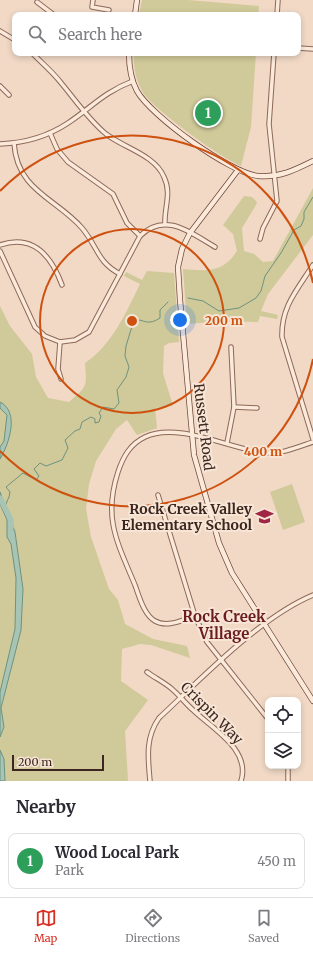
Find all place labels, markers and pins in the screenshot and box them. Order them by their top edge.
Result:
pin: 1 [195,98,221,128]
centre of rings [125,314,139,328]
place label: Rock Creek Valley Elementary School [121,500,253,534]
school or university icon: Rock Creek Valley Elementary School [255,507,275,527]

